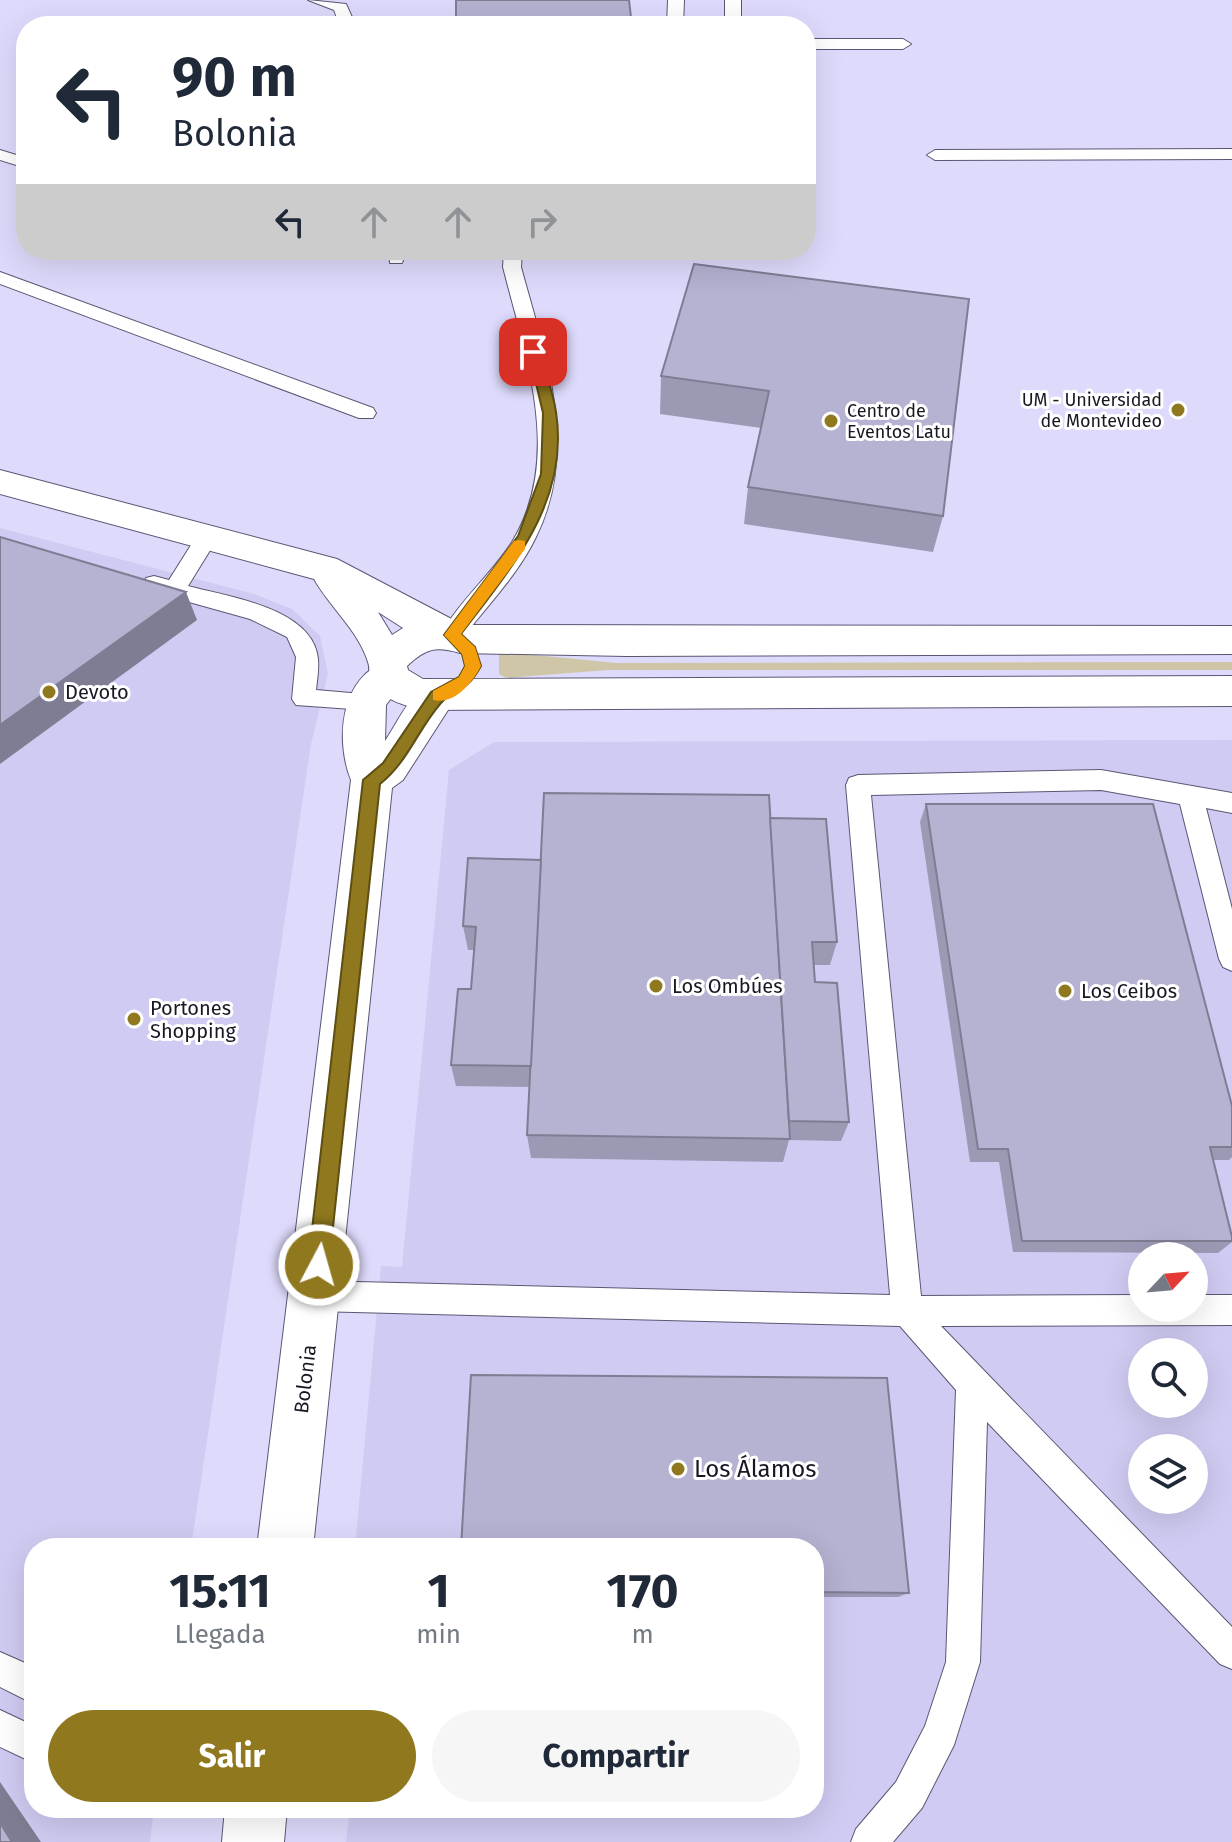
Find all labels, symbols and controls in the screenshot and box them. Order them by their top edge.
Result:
text: 90 m [172,44,297,111]
icon: left [40,48,144,152]
text: Bolonia [172,112,297,156]
icon: left [268,200,312,244]
icon: ahead [352,200,396,244]
icon: ahead [436,200,480,244]
icon: right [520,200,564,244]
pin [499,318,567,386]
icon: arrive [511,330,555,374]
place label: UM - Universidad de Montevideo [1022,389,1162,432]
place label: Centro de Eventos Latu [847,400,951,443]
marker: UM - Universidad de Montevideo [1169,401,1187,419]
marker: Centro de Eventos Latu [822,412,840,430]
place label: Devoto [65,680,129,704]
marker: Devoto [40,683,58,701]
place label: Los Ombúes [672,974,783,998]
marker: Los Ombúes [647,977,665,995]
place label: Los Ceibos [1081,979,1177,1003]
marker: Los Ceibos [1056,982,1074,1000]
place label: Portones Shopping [150,996,236,1043]
marker: Portones Shopping [125,1010,143,1028]
position arrow [277,1223,361,1307]
north arrow [1128,1242,1208,1322]
map controls [1128,1242,1208,1514]
button: search [1128,1338,1208,1418]
street label: Bolonia [289,1343,321,1415]
button: layers [1128,1434,1208,1514]
place label: Los Álamos [694,1454,816,1483]
marker: Los Álamos [669,1460,687,1478]
text: 15:11 [169,1562,271,1620]
text: 1 [427,1562,450,1620]
text: 170 [606,1562,679,1620]
text: Llegada [175,1619,266,1650]
text: min [416,1619,461,1650]
text: m [631,1619,654,1650]
button: Salir [48,1710,416,1802]
button: Compartir [432,1710,800,1802]

